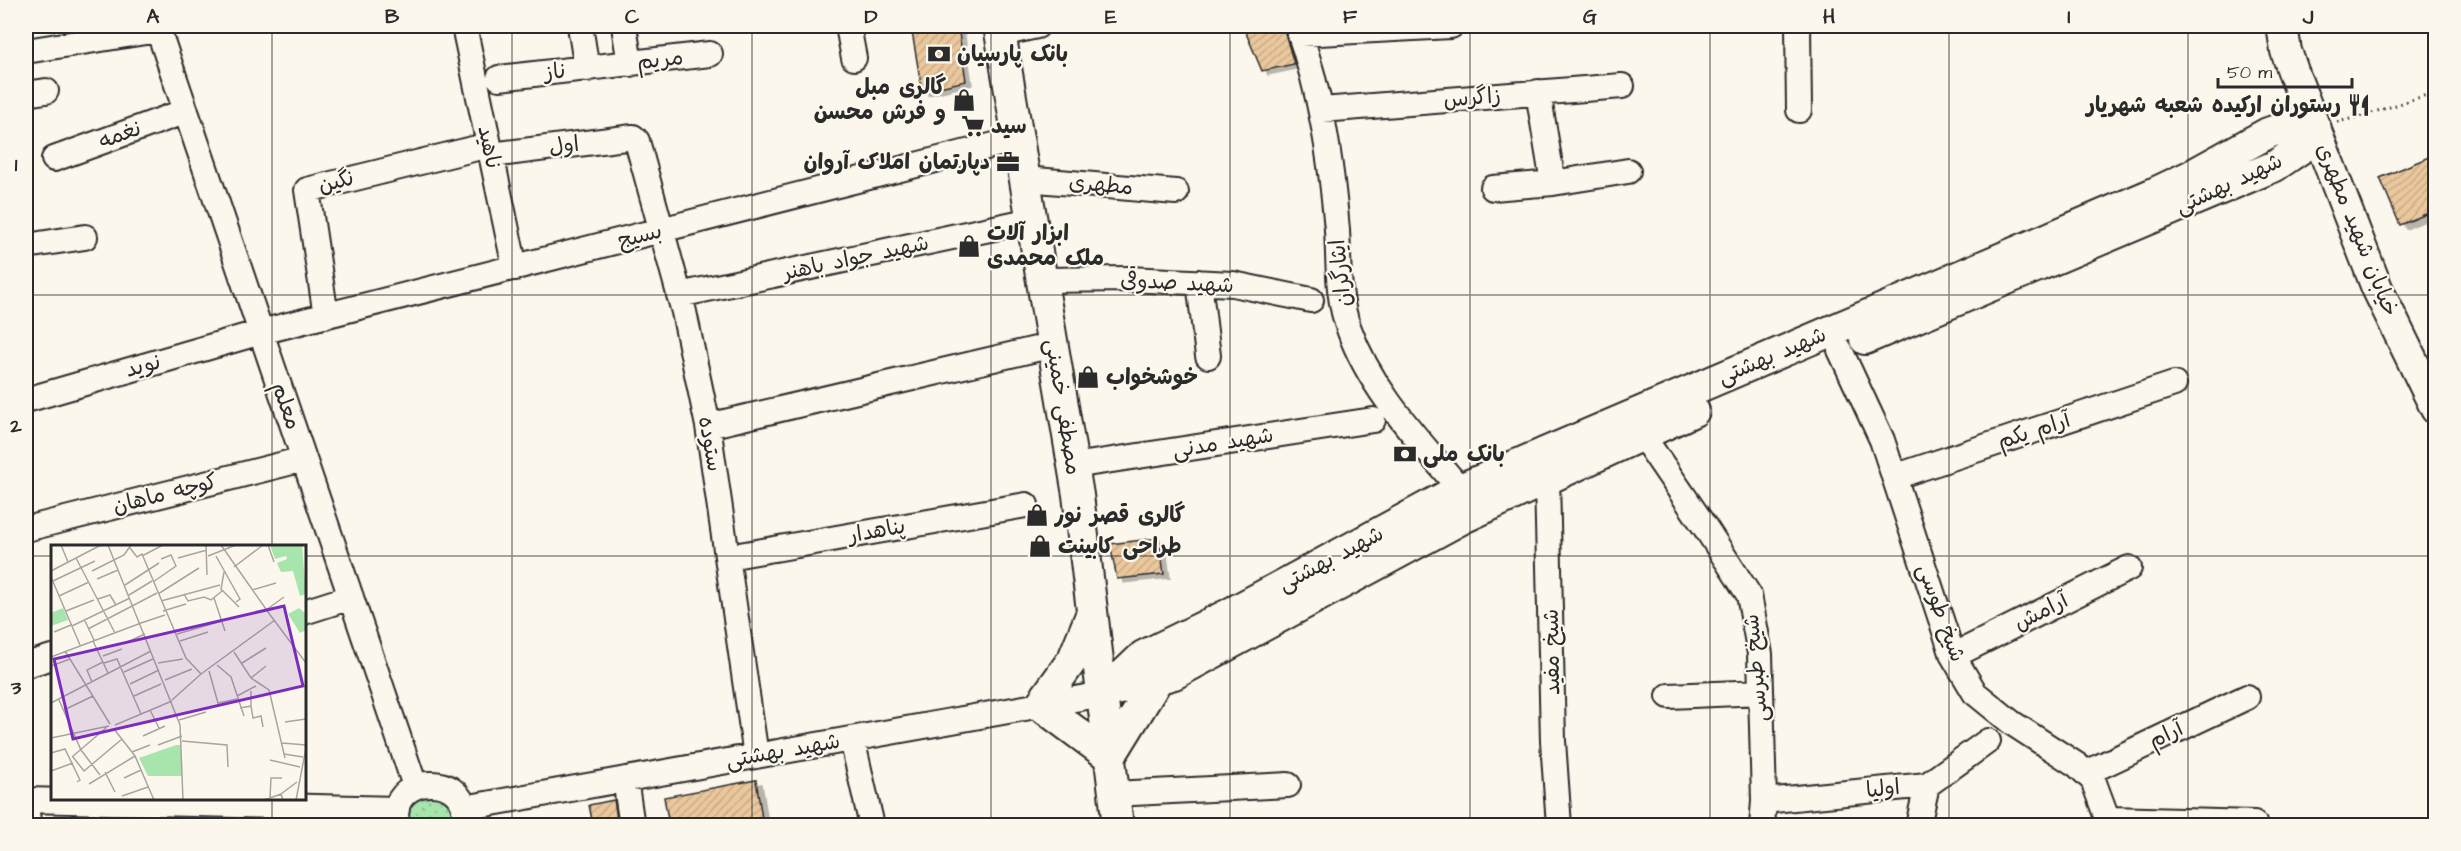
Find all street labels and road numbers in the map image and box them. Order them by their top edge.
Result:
street label: مریم [635,42,685,78]
street label: ناز [541,56,567,89]
street label: زاگرس [1442,80,1502,116]
street label: نغمه [94,113,146,157]
street label: ناهید [469,123,509,171]
street label: اول [547,129,581,163]
street label: خیابان شهید مطهری [2308,139,2406,321]
street label: شهید بهشتی [2170,146,2288,222]
street label: نگین [315,163,357,201]
street label: مطهری [1067,167,1135,203]
street label: بسیج [615,216,665,256]
street label: شهید جواد باهنر [778,227,932,289]
street label: ایثارگران [1322,238,1360,308]
street label: شهید صدوقی [1119,265,1235,301]
street label: شهید بهشتی [1713,319,1831,393]
street label: مصطفی خمینی [1037,337,1089,477]
street label: نوید [122,346,164,386]
street label: معلم [263,378,309,434]
street label: آرام یکم [1993,404,2076,457]
street label: ستوده [690,414,730,474]
street label: شهید مدنی [1170,420,1276,466]
street label: کوچه ماهان [109,466,221,522]
street label: پناهدار [844,511,908,552]
street label: شهید بهشتی [1273,518,1389,600]
street label: شیخ طوسی [1909,560,1973,666]
street label: آرامش [2008,584,2075,639]
street label: شیخ مفید [1536,609,1568,695]
street label: شیخ طبرسی [1736,613,1776,723]
street label: آرام [2143,713,2190,757]
street label: شهید بهشتی [723,726,843,776]
street label: اولیا [1864,772,1902,806]

